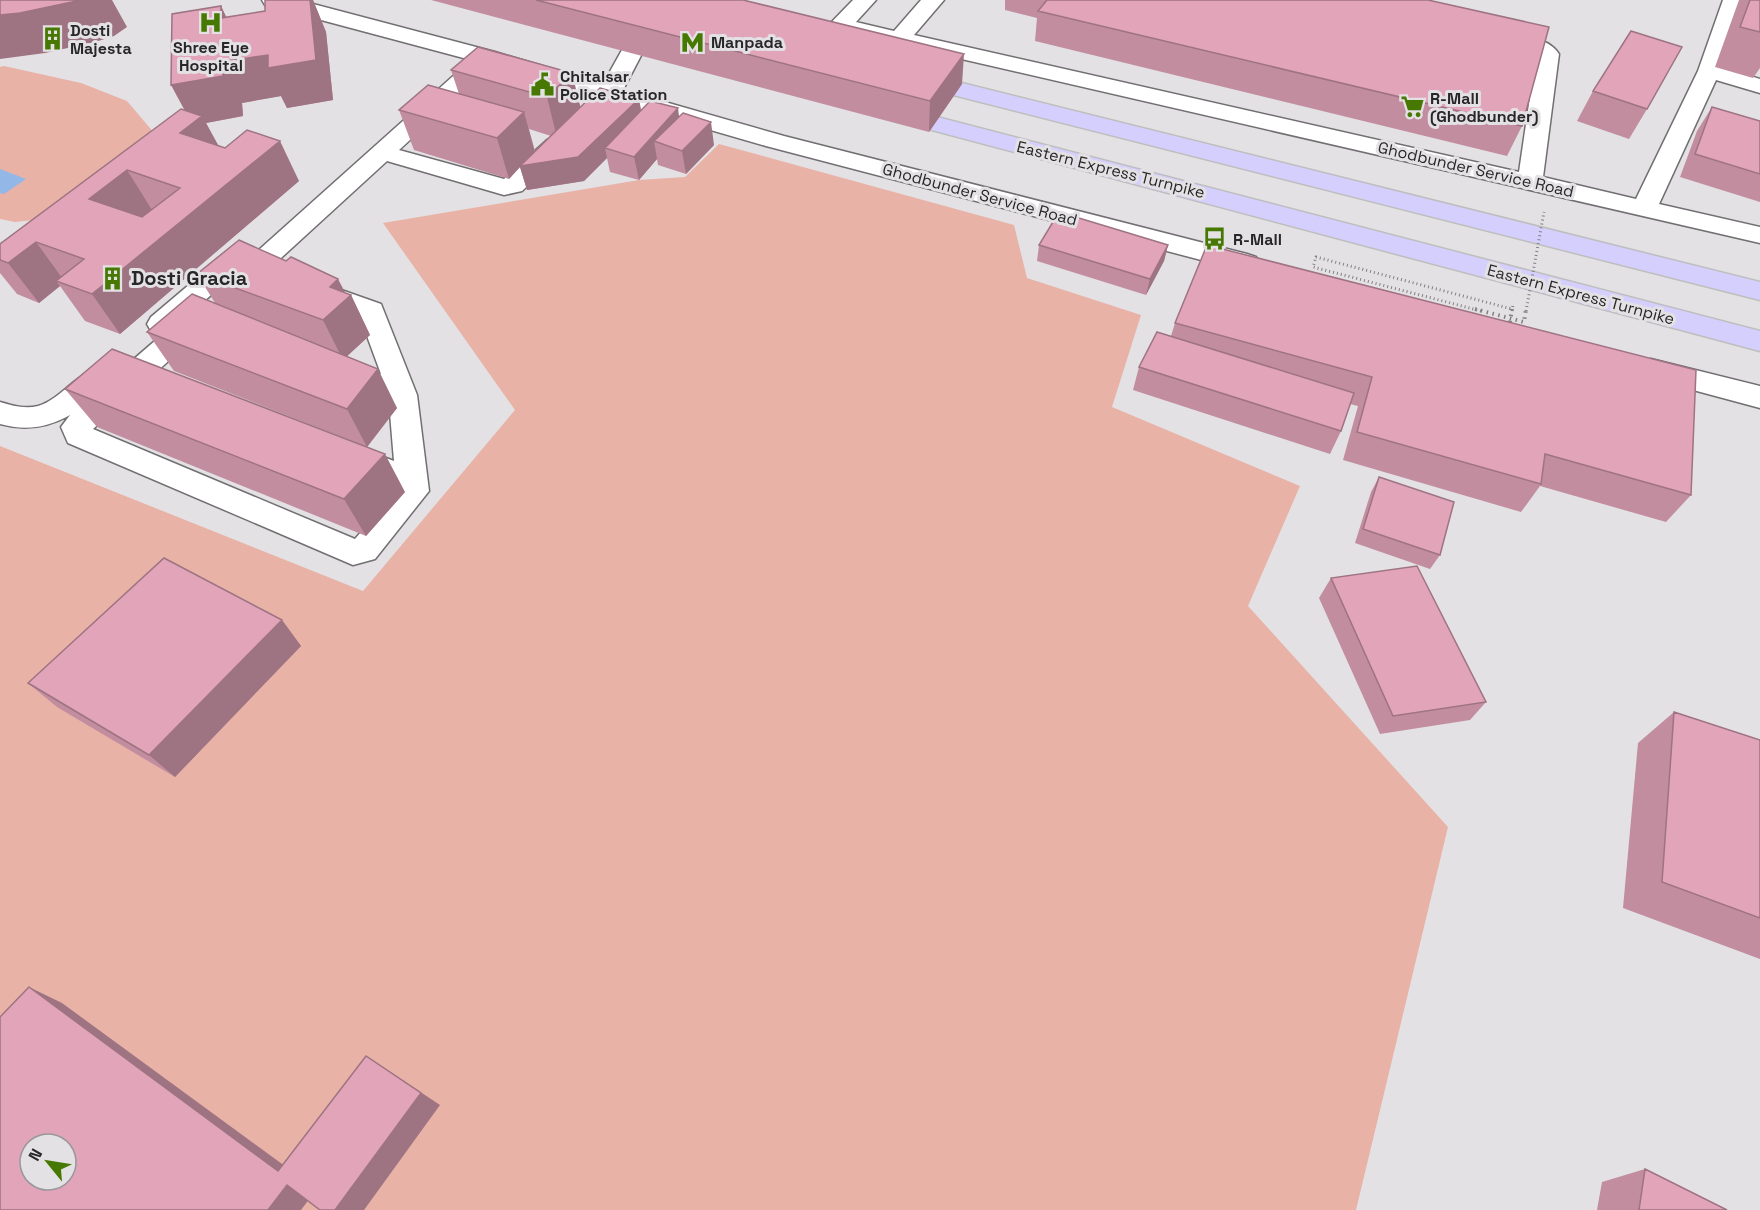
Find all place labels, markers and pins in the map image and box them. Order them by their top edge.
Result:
hospital icon: Shree Eye Hospital [198,9,224,35]
place label: Dosti Majesta [70,20,132,59]
building icon: Dosti Majesta [39,26,65,52]
metro station icon: Manpada [680,29,706,55]
place label: Manpada [711,32,783,53]
place label: Shree Eye Hospital [173,37,249,76]
place label: Chitalsar Police Station [560,66,667,105]
public building icon: Chitalsar Police Station [529,72,555,98]
place label: R-Mall (Ghodbunder) [1430,88,1539,127]
supermarket icon: R-Mall (Ghodbunder) [1399,94,1425,120]
bus stop icon: R-Mall [1202,226,1228,252]
place label: R-Mall [1233,229,1282,250]
building icon: Dosti Gracia [100,265,126,291]
place label: Dosti Gracia [131,265,248,291]

